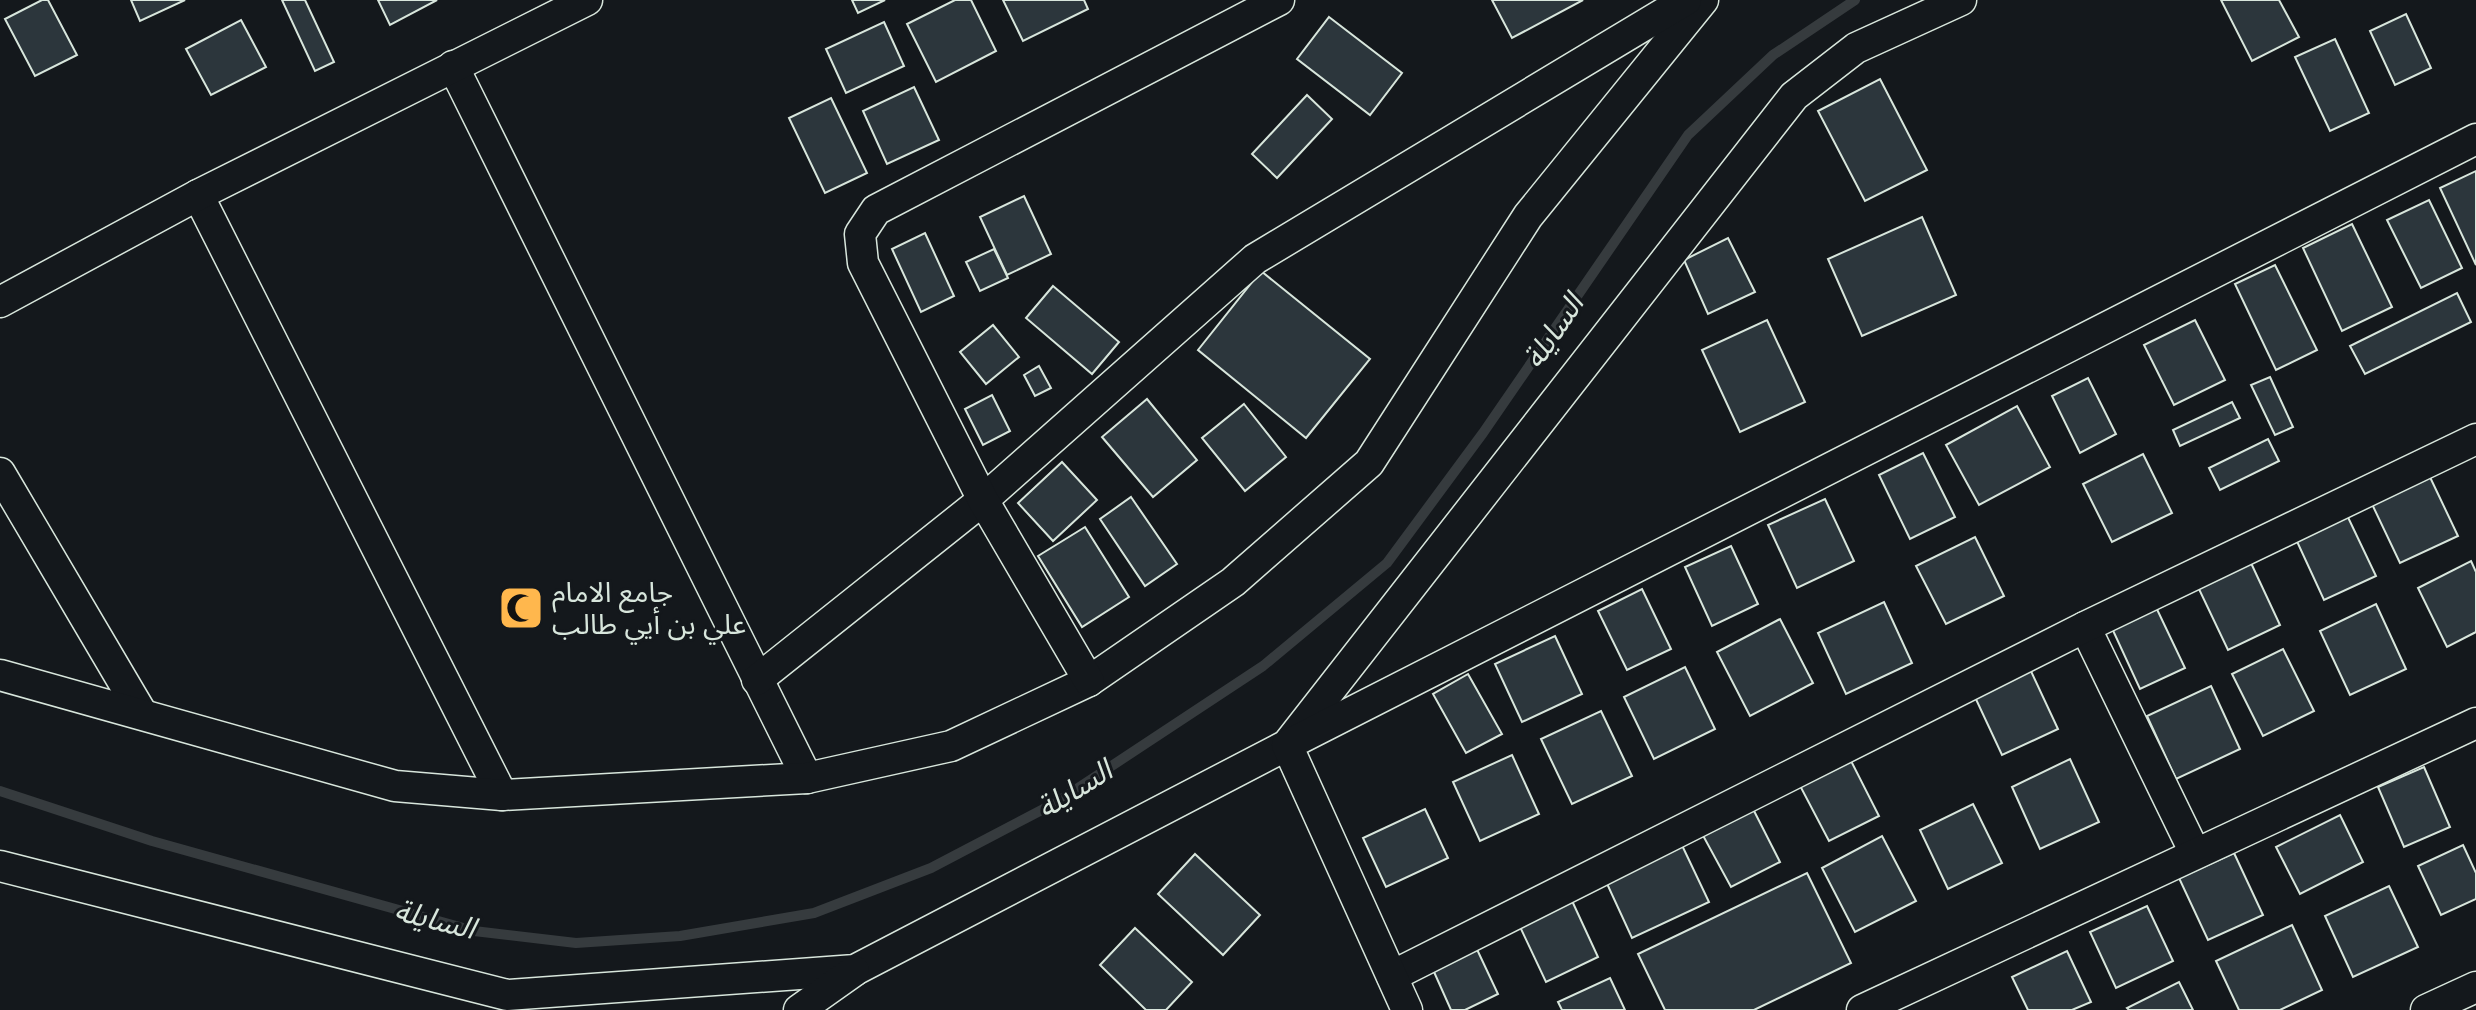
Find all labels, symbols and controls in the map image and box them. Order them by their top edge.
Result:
water label: السايلة [1512,283,1595,377]
place label: جامع الامام علي بن أيي طالب [552,573,746,645]
mosque icon: جامع الامام علي بن أيي طالب [497,584,545,632]
water label: السايلة [1028,748,1122,829]
water label: السايلة [390,888,483,950]

